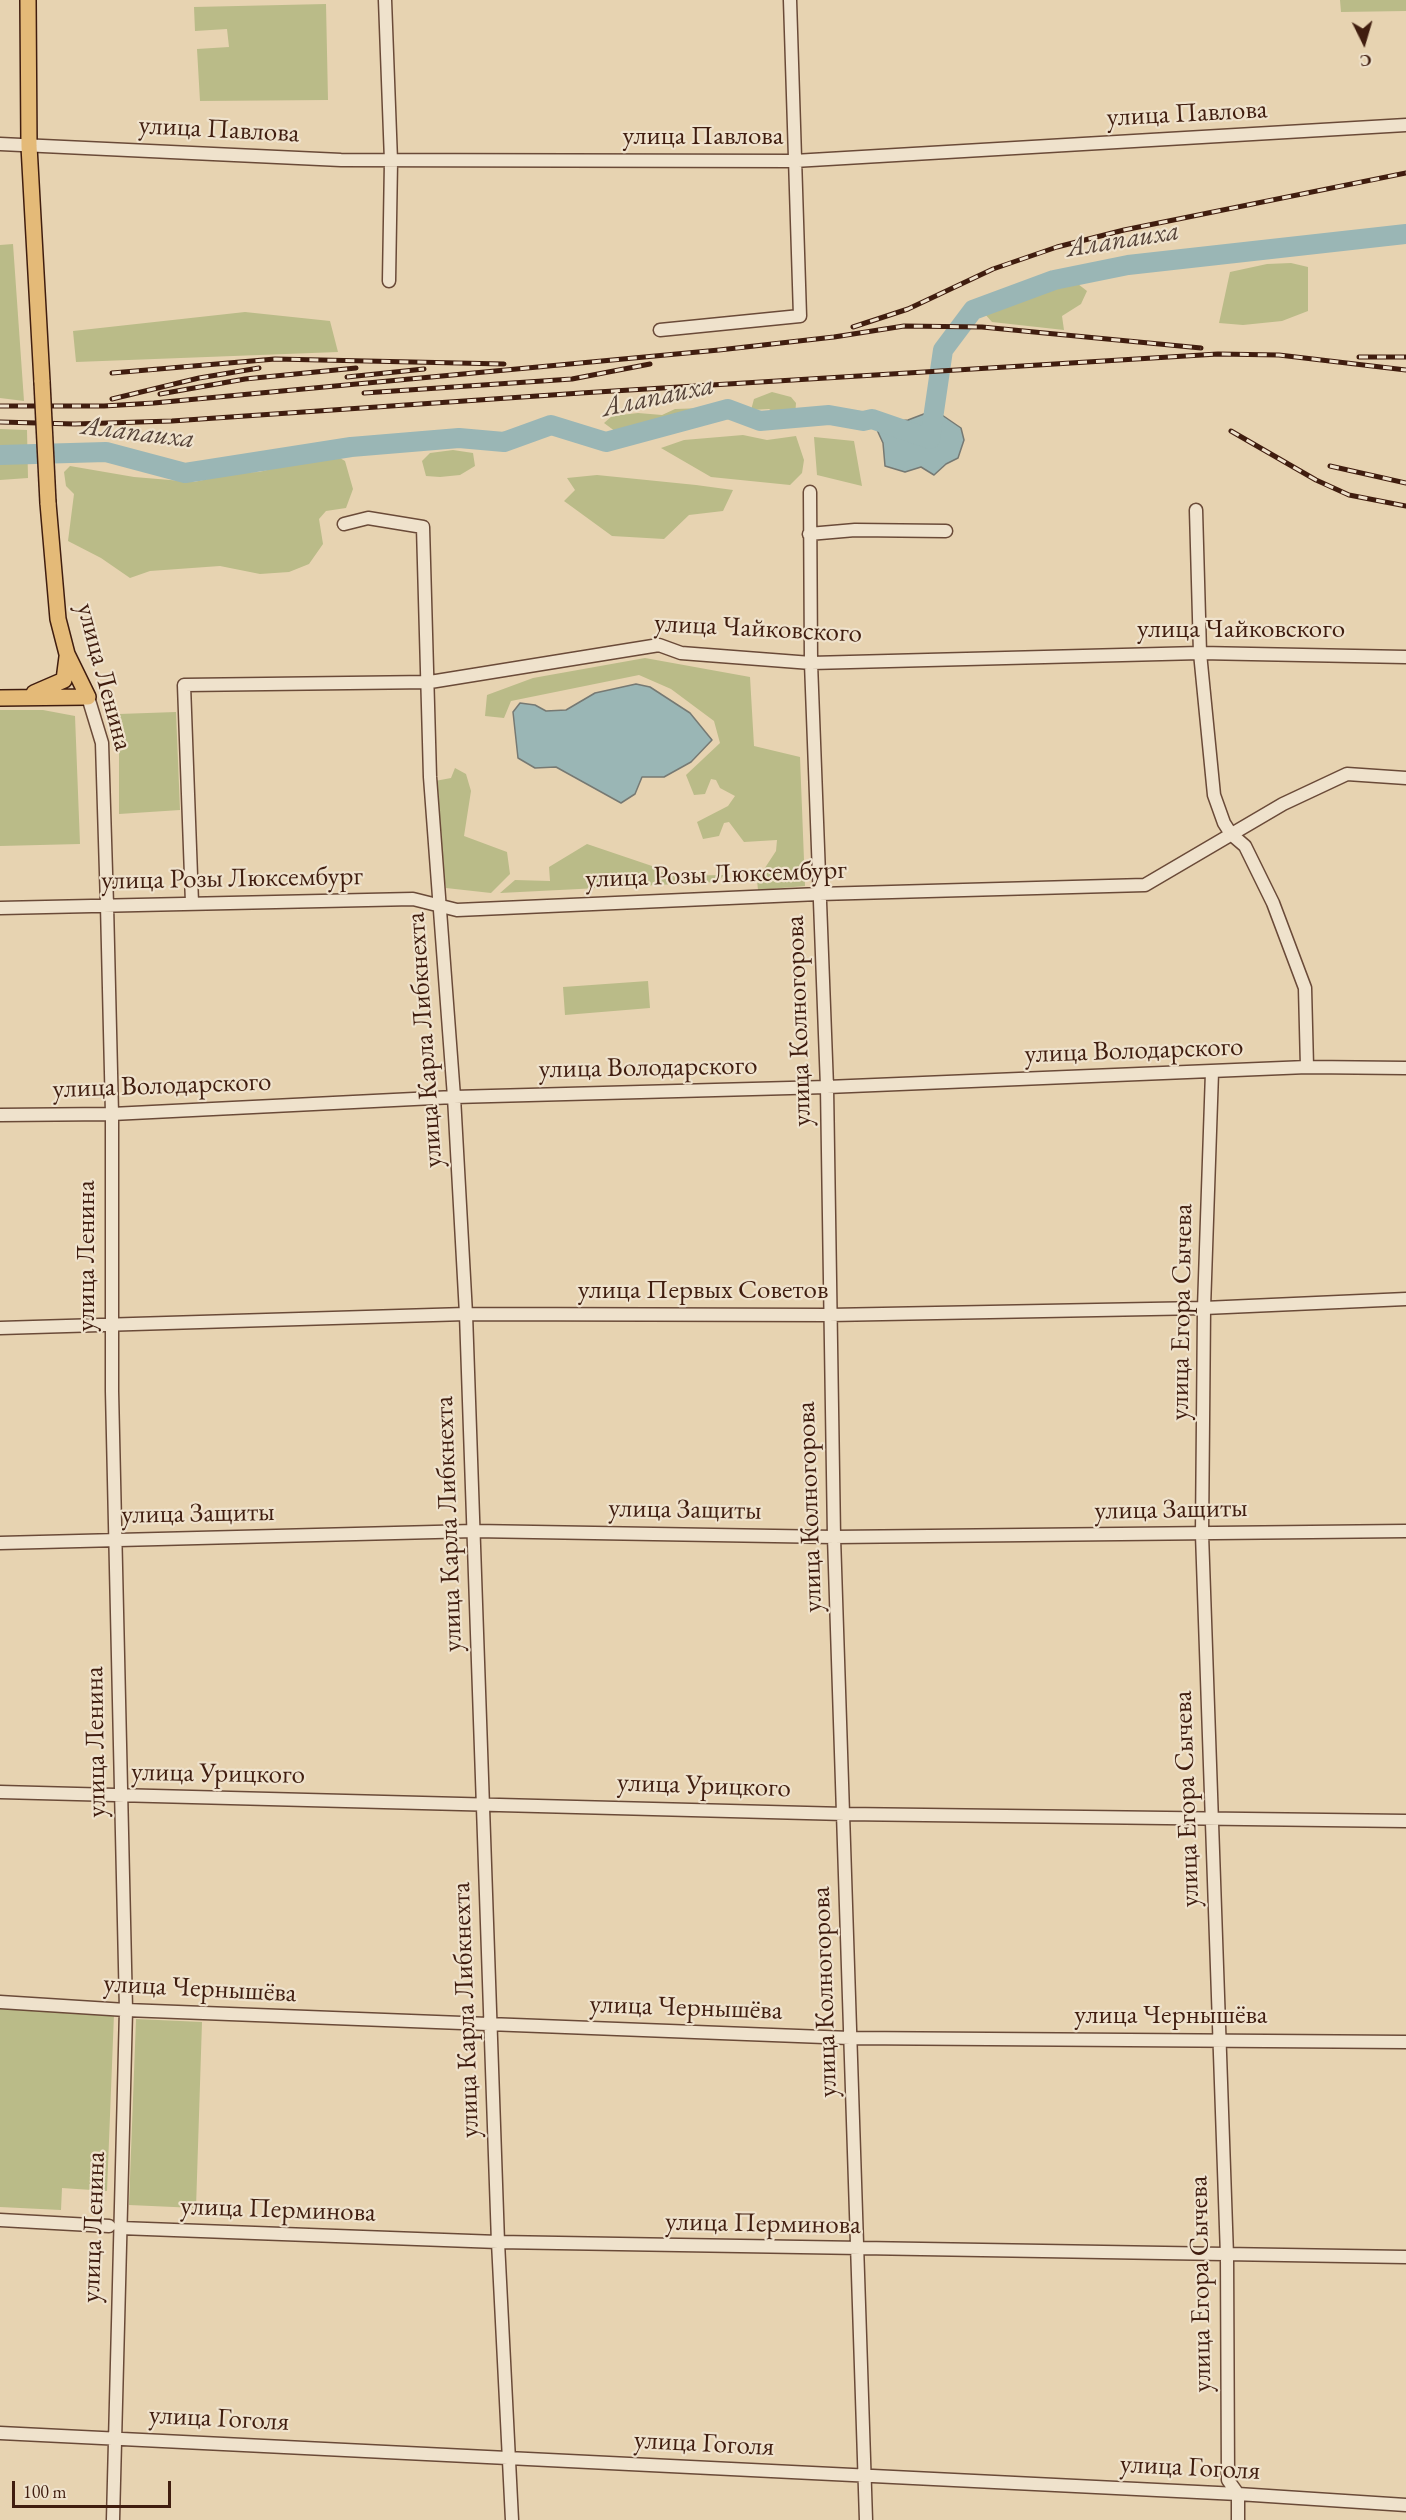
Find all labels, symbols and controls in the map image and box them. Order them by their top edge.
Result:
north arrow [1334,12,1394,72]
text: С [1359,49,1372,71]
street label: улица Павлова [1106,94,1268,134]
street label: улица Павлова [138,110,300,150]
street label: улица Павлова [622,121,784,153]
water label: Алапаиха [1064,215,1182,265]
water label: Алапаиха [599,369,717,425]
water label: Алапаиха [80,409,196,457]
street label: улица Ленина [69,600,139,754]
street label: улица Чайковского [653,607,863,651]
street label: улица Чайковского [1137,614,1345,646]
street label: улица Розы Люксембург [585,854,847,896]
street label: улица Розы Люксембург [101,861,363,897]
street label: улица Карла Либкнехта [400,911,450,1169]
street label: улица Колногорова [779,915,819,1127]
street label: улица Володарского [1024,1031,1244,1071]
street label: улица Володарского [538,1050,758,1086]
street label: улица Володарского [52,1066,272,1106]
street label: улица Ленина [71,1180,103,1332]
street label: улица Егора Сычева [1164,1203,1200,1421]
street label: улица Первых Советов [578,1275,828,1307]
street label: улица Карла Либкнехта [428,1395,470,1653]
street label: улица Колногорова [790,1401,830,1613]
street label: улица Защиты [608,1492,762,1528]
street label: улица Защиты [1094,1492,1248,1528]
street label: улица Защиты [121,1496,275,1532]
street label: улица Ленина [78,1666,114,1818]
street label: улица Егора Сычева [1167,1690,1207,1908]
street label: улица Урицкого [131,1756,305,1792]
street label: улица Урицкого [616,1767,792,1805]
street label: улица Карла Либкнехта [445,1881,487,2139]
street label: улица Колногорова [805,1886,845,2098]
street label: улица Чернышёва [103,1968,297,2010]
street label: улица Чернышёва [589,1988,783,2028]
street label: улица Чернышёва [1074,2000,1268,2032]
street label: улица Ленина [75,2151,113,2303]
street label: улица Егора Сычева [1183,2175,1219,2393]
street label: улица Перминова [180,2190,376,2230]
street label: улица Перминова [665,2206,861,2242]
street label: улица Гоголя [148,2399,290,2439]
street label: улица Гоголя [633,2424,775,2464]
street label: улица Гоголя [1119,2448,1261,2488]
scale bar [15,2469,174,2507]
text: 100 m [23,2480,67,2503]

